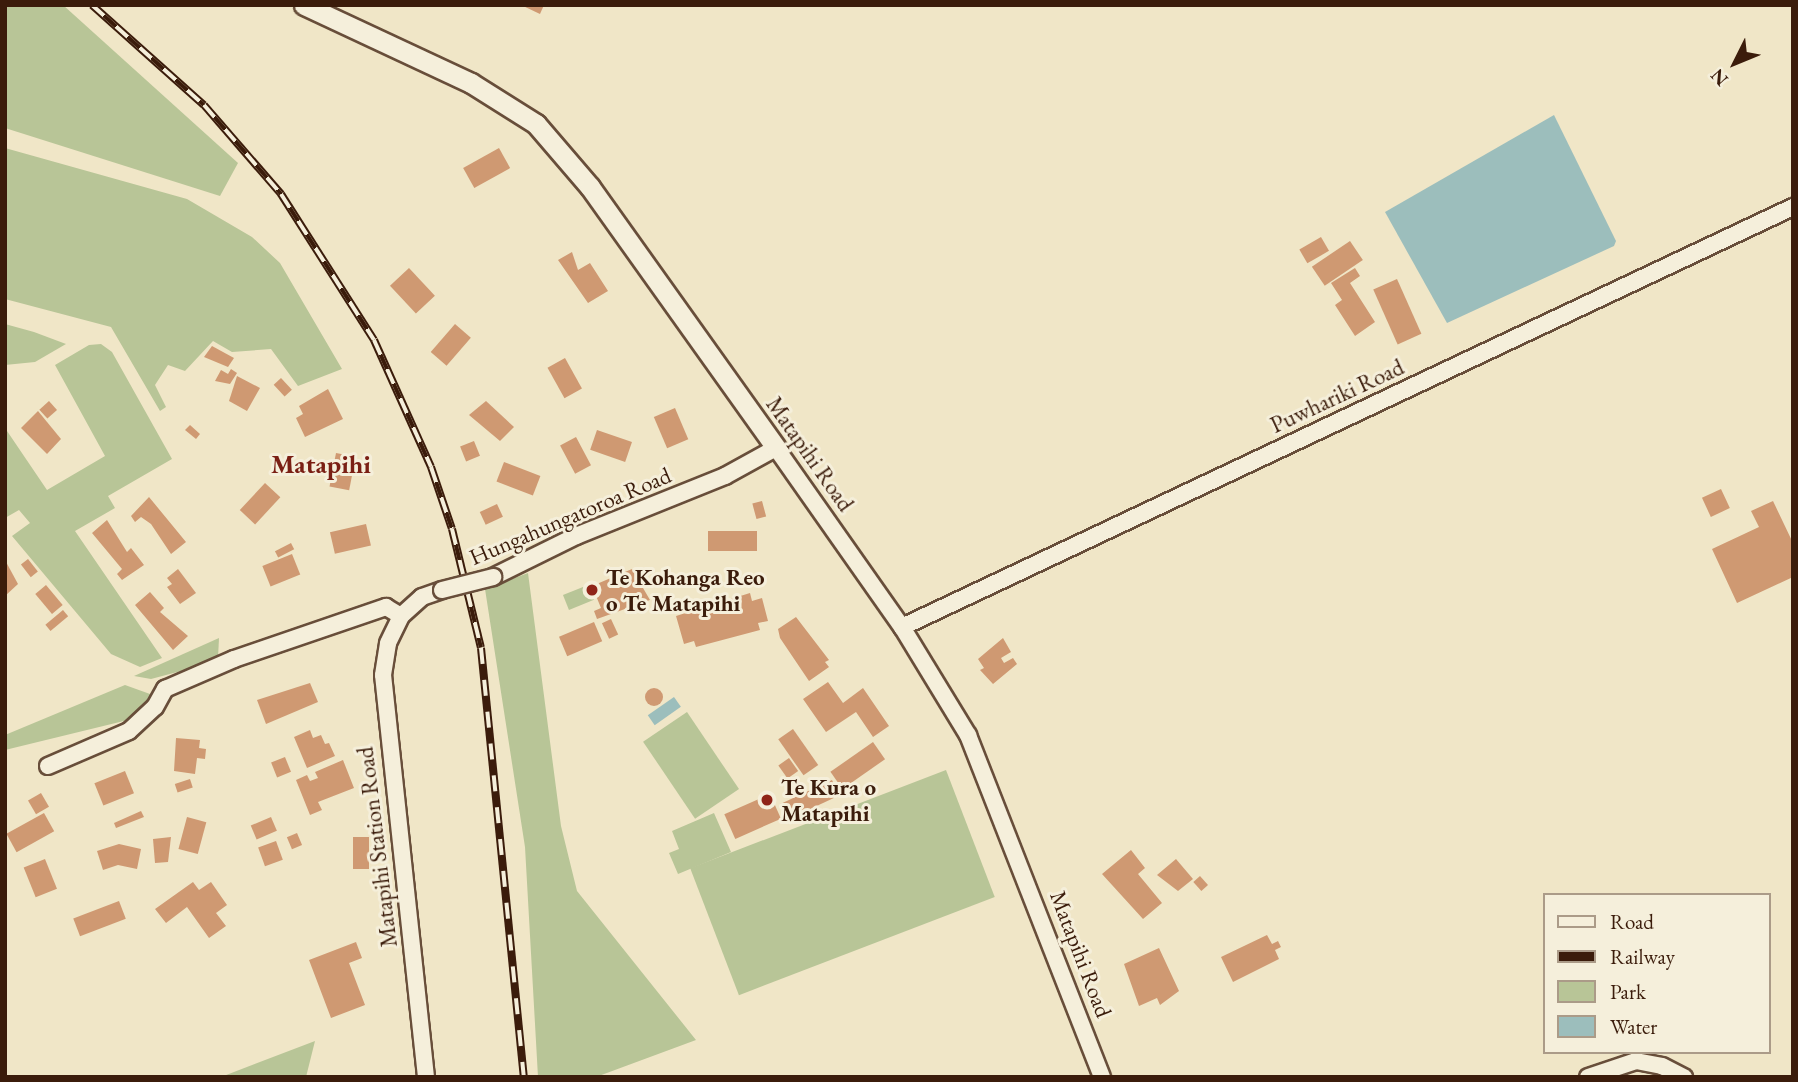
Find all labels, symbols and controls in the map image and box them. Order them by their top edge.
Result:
north arrow [1700,28,1770,98]
text: N [1705,64,1734,92]
street label: Puwhariki Road [1266,353,1408,439]
street label: Matapihi Road [760,391,860,517]
district label: Matapihi [271,449,371,481]
street label: Hungahungatoroa Road [465,461,675,571]
place label: Te Kohanga Reo o Te Matapihi [606,563,765,617]
marker: Te Kohanga Reo o Te Matapihi [584,582,600,598]
street label: Matapihi Station Road [351,745,403,949]
place label: Te Kura o Matapihi [781,773,876,827]
marker: Te Kura o Matapihi [759,792,775,808]
street label: Matapihi Road [1044,887,1118,1021]
legend [1542,893,1770,1054]
text: Road [1610,908,1654,935]
text: Railway [1610,943,1675,970]
text: Park [1610,978,1646,1005]
text: Water [1610,1013,1657,1040]

